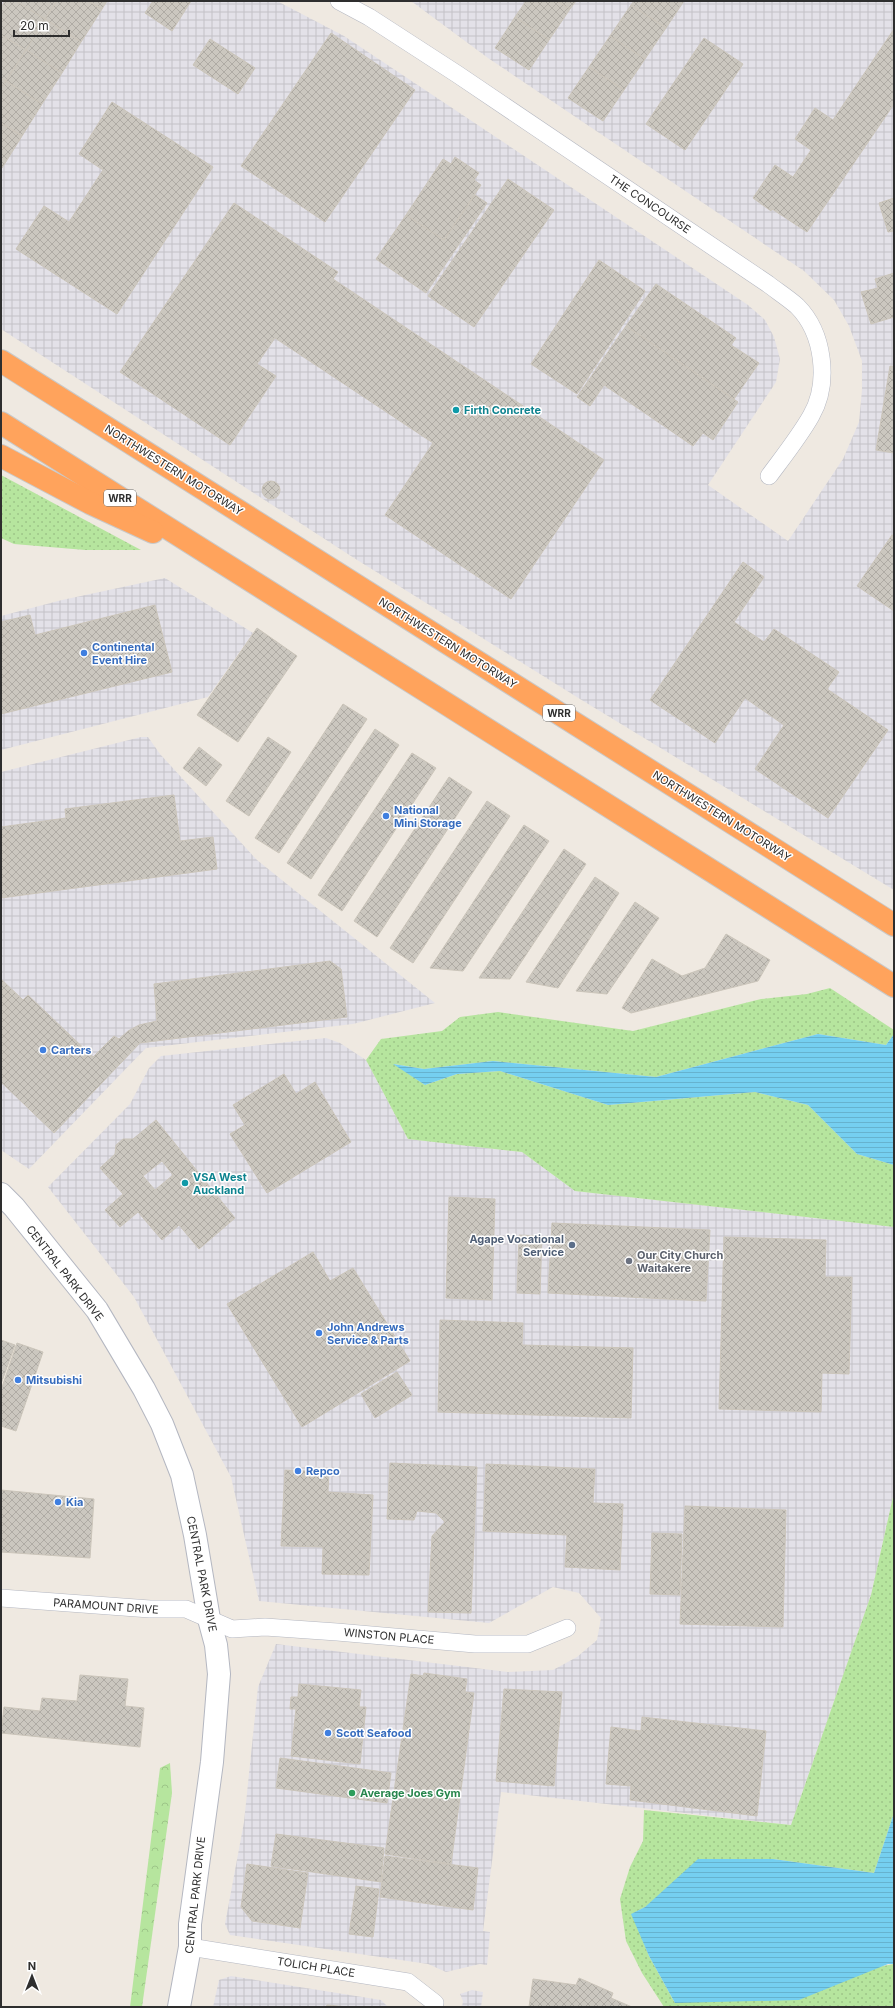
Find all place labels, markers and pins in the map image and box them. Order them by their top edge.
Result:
place label: Firth Concrete [464,403,542,417]
marker: Firth Concrete [451,405,461,415]
place label: Continental Event Hire [92,640,154,667]
marker: Continental Event Hire [79,648,89,658]
place label: National Mini Storage [394,803,462,830]
marker: National Mini Storage [381,811,391,821]
place label: Carters [51,1043,91,1057]
marker: Carters [38,1045,48,1055]
place label: VSA West Auckland [193,1170,247,1197]
marker: VSA West Auckland [180,1178,190,1188]
place label: Agape Vocational Service [469,1232,564,1259]
marker: Agape Vocational Service [567,1240,577,1250]
place label: Our City Church Waitakere [637,1248,724,1275]
marker: Our City Church Waitakere [624,1256,634,1266]
place label: John Andrews Service & Parts [327,1320,409,1347]
marker: John Andrews Service & Parts [314,1328,324,1338]
place label: Mitsubishi [26,1373,82,1387]
marker: Mitsubishi [13,1375,23,1385]
place label: Repco [306,1464,340,1478]
marker: Repco [293,1466,303,1476]
place label: Kia [66,1495,83,1509]
marker: Kia [53,1497,63,1507]
place label: Scott Seafood [336,1726,412,1740]
marker: Scott Seafood [323,1728,333,1738]
place label: Average Joes Gym [360,1786,461,1800]
marker: Average Joes Gym [347,1788,357,1798]

